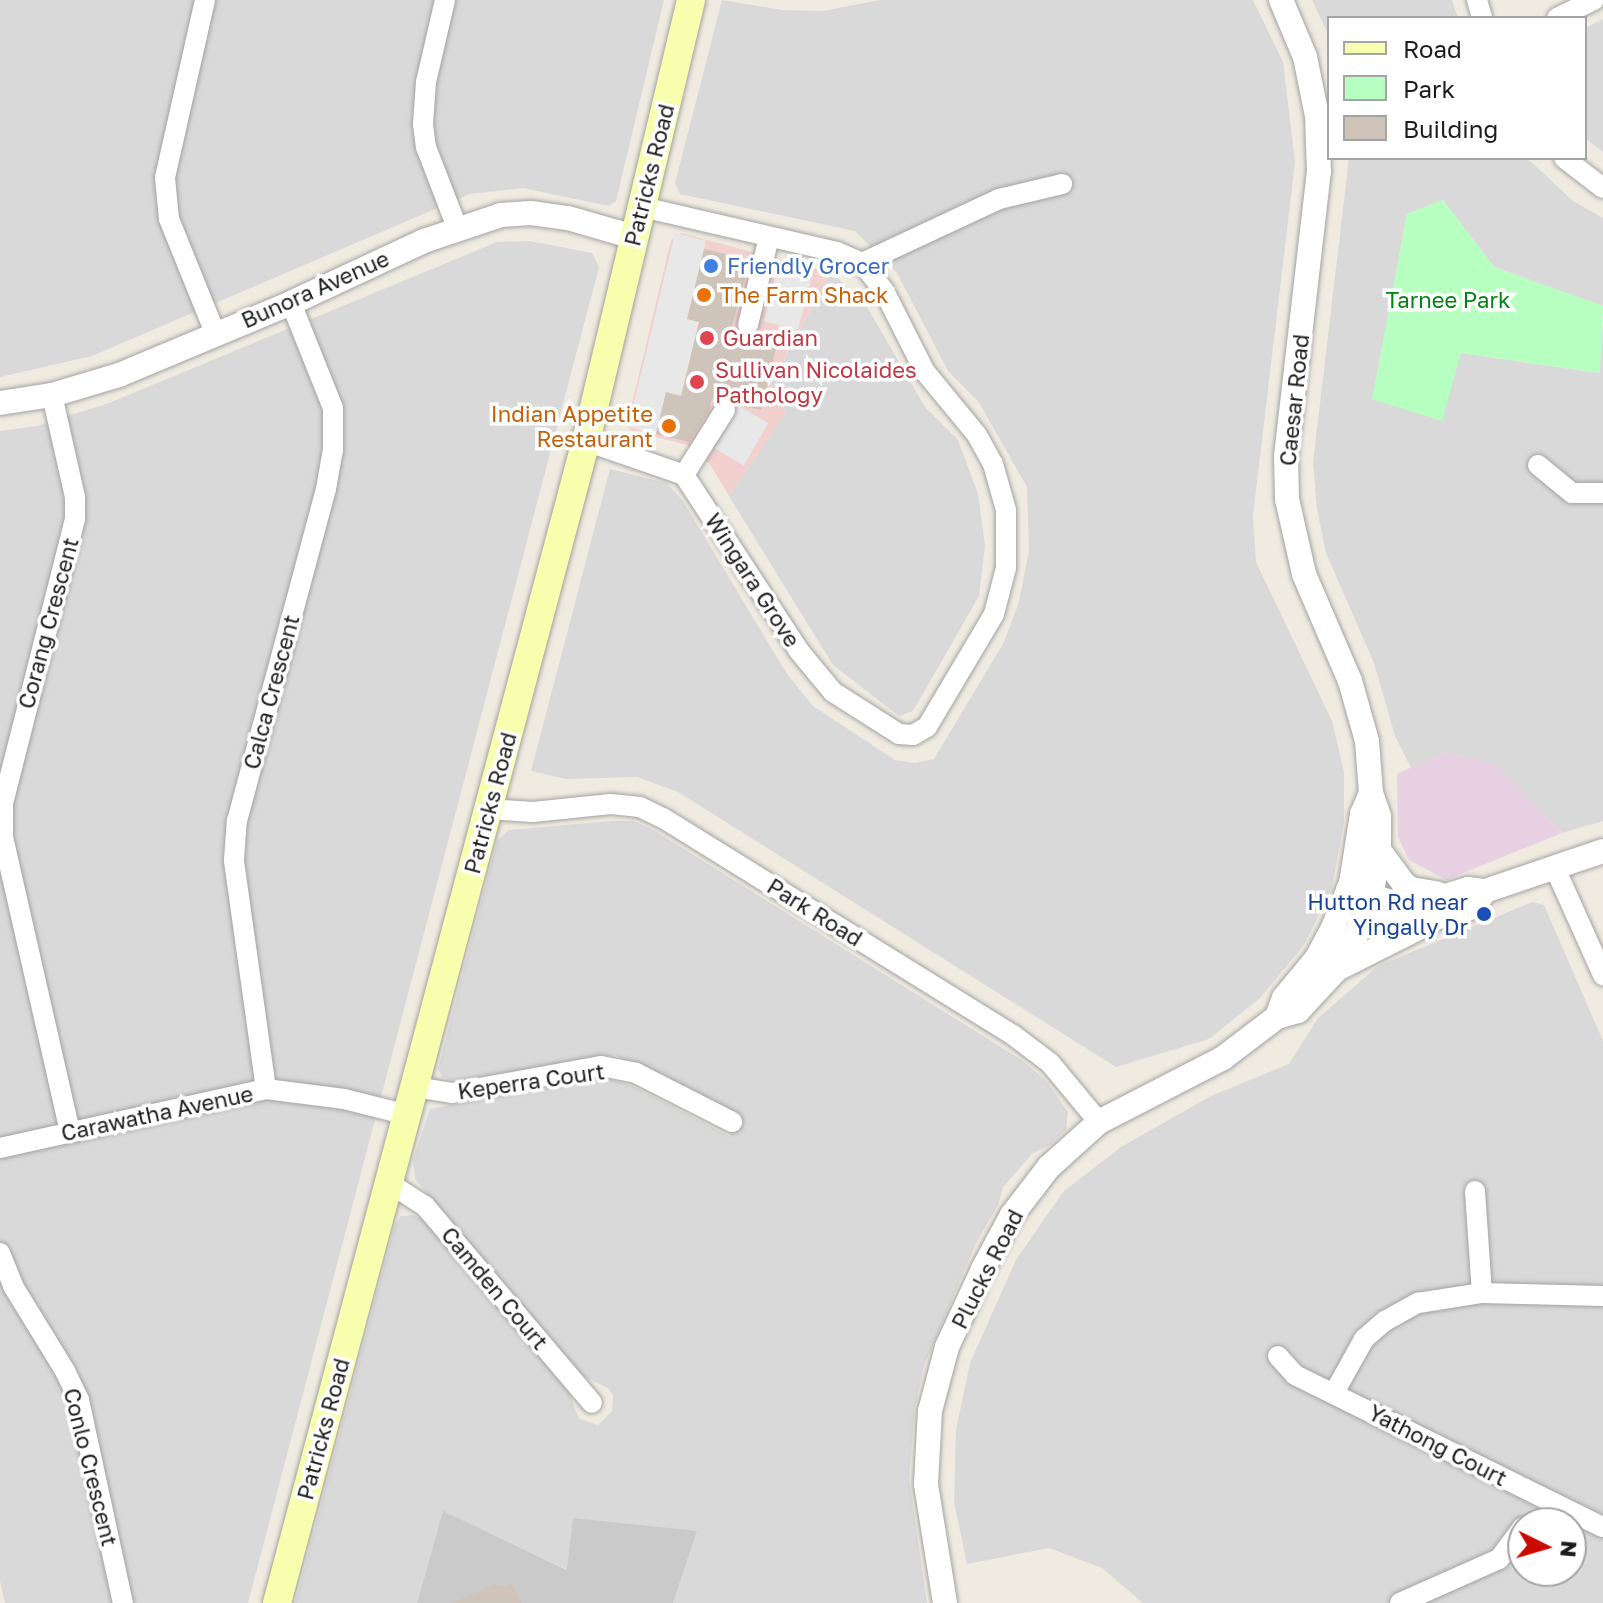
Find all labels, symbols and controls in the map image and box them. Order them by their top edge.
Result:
legend [1327,16,1587,160]
text: Road [1403,34,1462,63]
text: Park [1403,74,1455,103]
street label: Patricks Road [619,101,679,249]
text: Building [1403,114,1498,143]
street label: Bunora Avenue [237,245,393,333]
place label: Friendly Grocer [727,253,889,279]
marker: Friendly Grocer [702,257,720,275]
place label: The Farm Shack [720,282,889,308]
marker: The Farm Shack [695,286,713,304]
park label: Tarnee Park [1386,287,1510,313]
place label: Guardian [723,325,818,351]
marker: Guardian [698,329,716,347]
street label: Caesar Road [1274,333,1314,467]
place label: Sullivan Nicolaides Pathology [715,356,917,408]
marker: Sullivan Nicolaides Pathology [686,371,708,393]
place label: Indian Appetite Restaurant [491,400,653,452]
marker: Indian Appetite Restaurant [660,417,678,435]
street label: Wingara Grove [700,508,806,652]
street label: Corang Crescent [12,535,84,711]
street label: Calca Crescent [238,612,304,772]
street label: Patricks Road [458,729,522,877]
street label: Park Road [763,872,867,952]
place label: Hutton Rd near Yingally Dr [1307,888,1468,940]
marker: Hutton Rd near Yingally Dr [1475,905,1493,923]
street label: Keperra Court [456,1058,606,1104]
street label: Carawatha Avenue [59,1080,255,1146]
street label: Plucks Road [946,1205,1028,1333]
street label: Camden Court [436,1221,554,1355]
street label: Patricks Road [291,1355,355,1503]
street label: Conlo Crescent [59,1385,123,1549]
street label: Yathong Court [1364,1399,1512,1491]
north arrow [1507,1507,1587,1587]
text: N [1555,1539,1584,1558]

